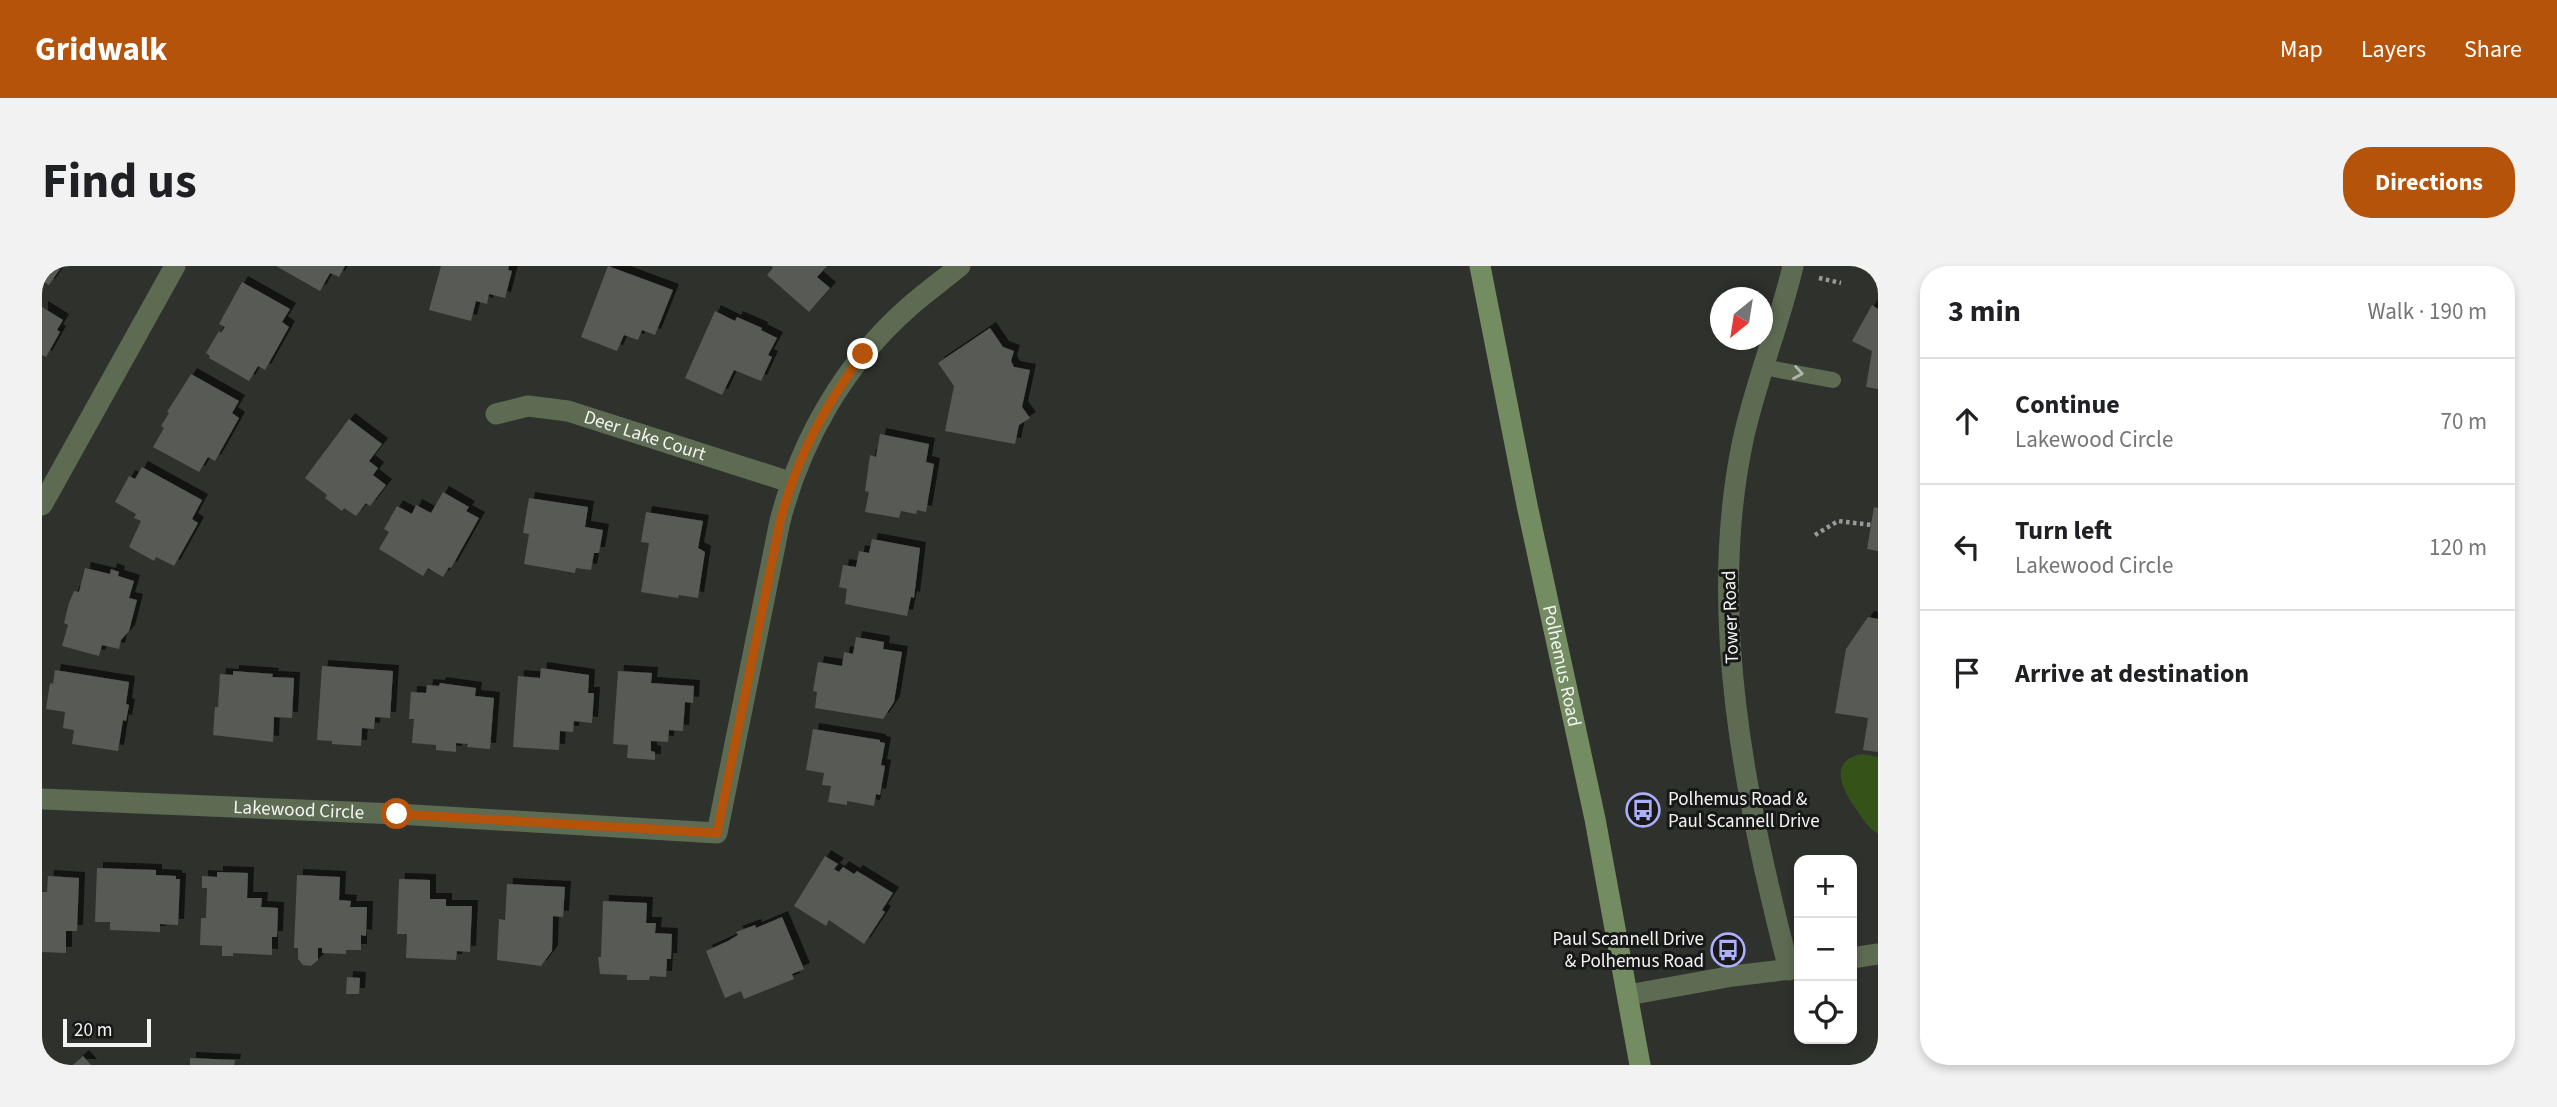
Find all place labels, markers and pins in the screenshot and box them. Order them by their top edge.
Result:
place label: Polhemus Road & Paul Scannell Drive [1668,786,1820,835]
bus stop icon: Polhemus Road & Paul Scannell Drive [1624,791,1662,829]
place label: Paul Scannell Drive & Polhemus Road [1552,926,1704,975]
bus stop icon: Paul Scannell Drive & Polhemus Road [1709,931,1747,969]

